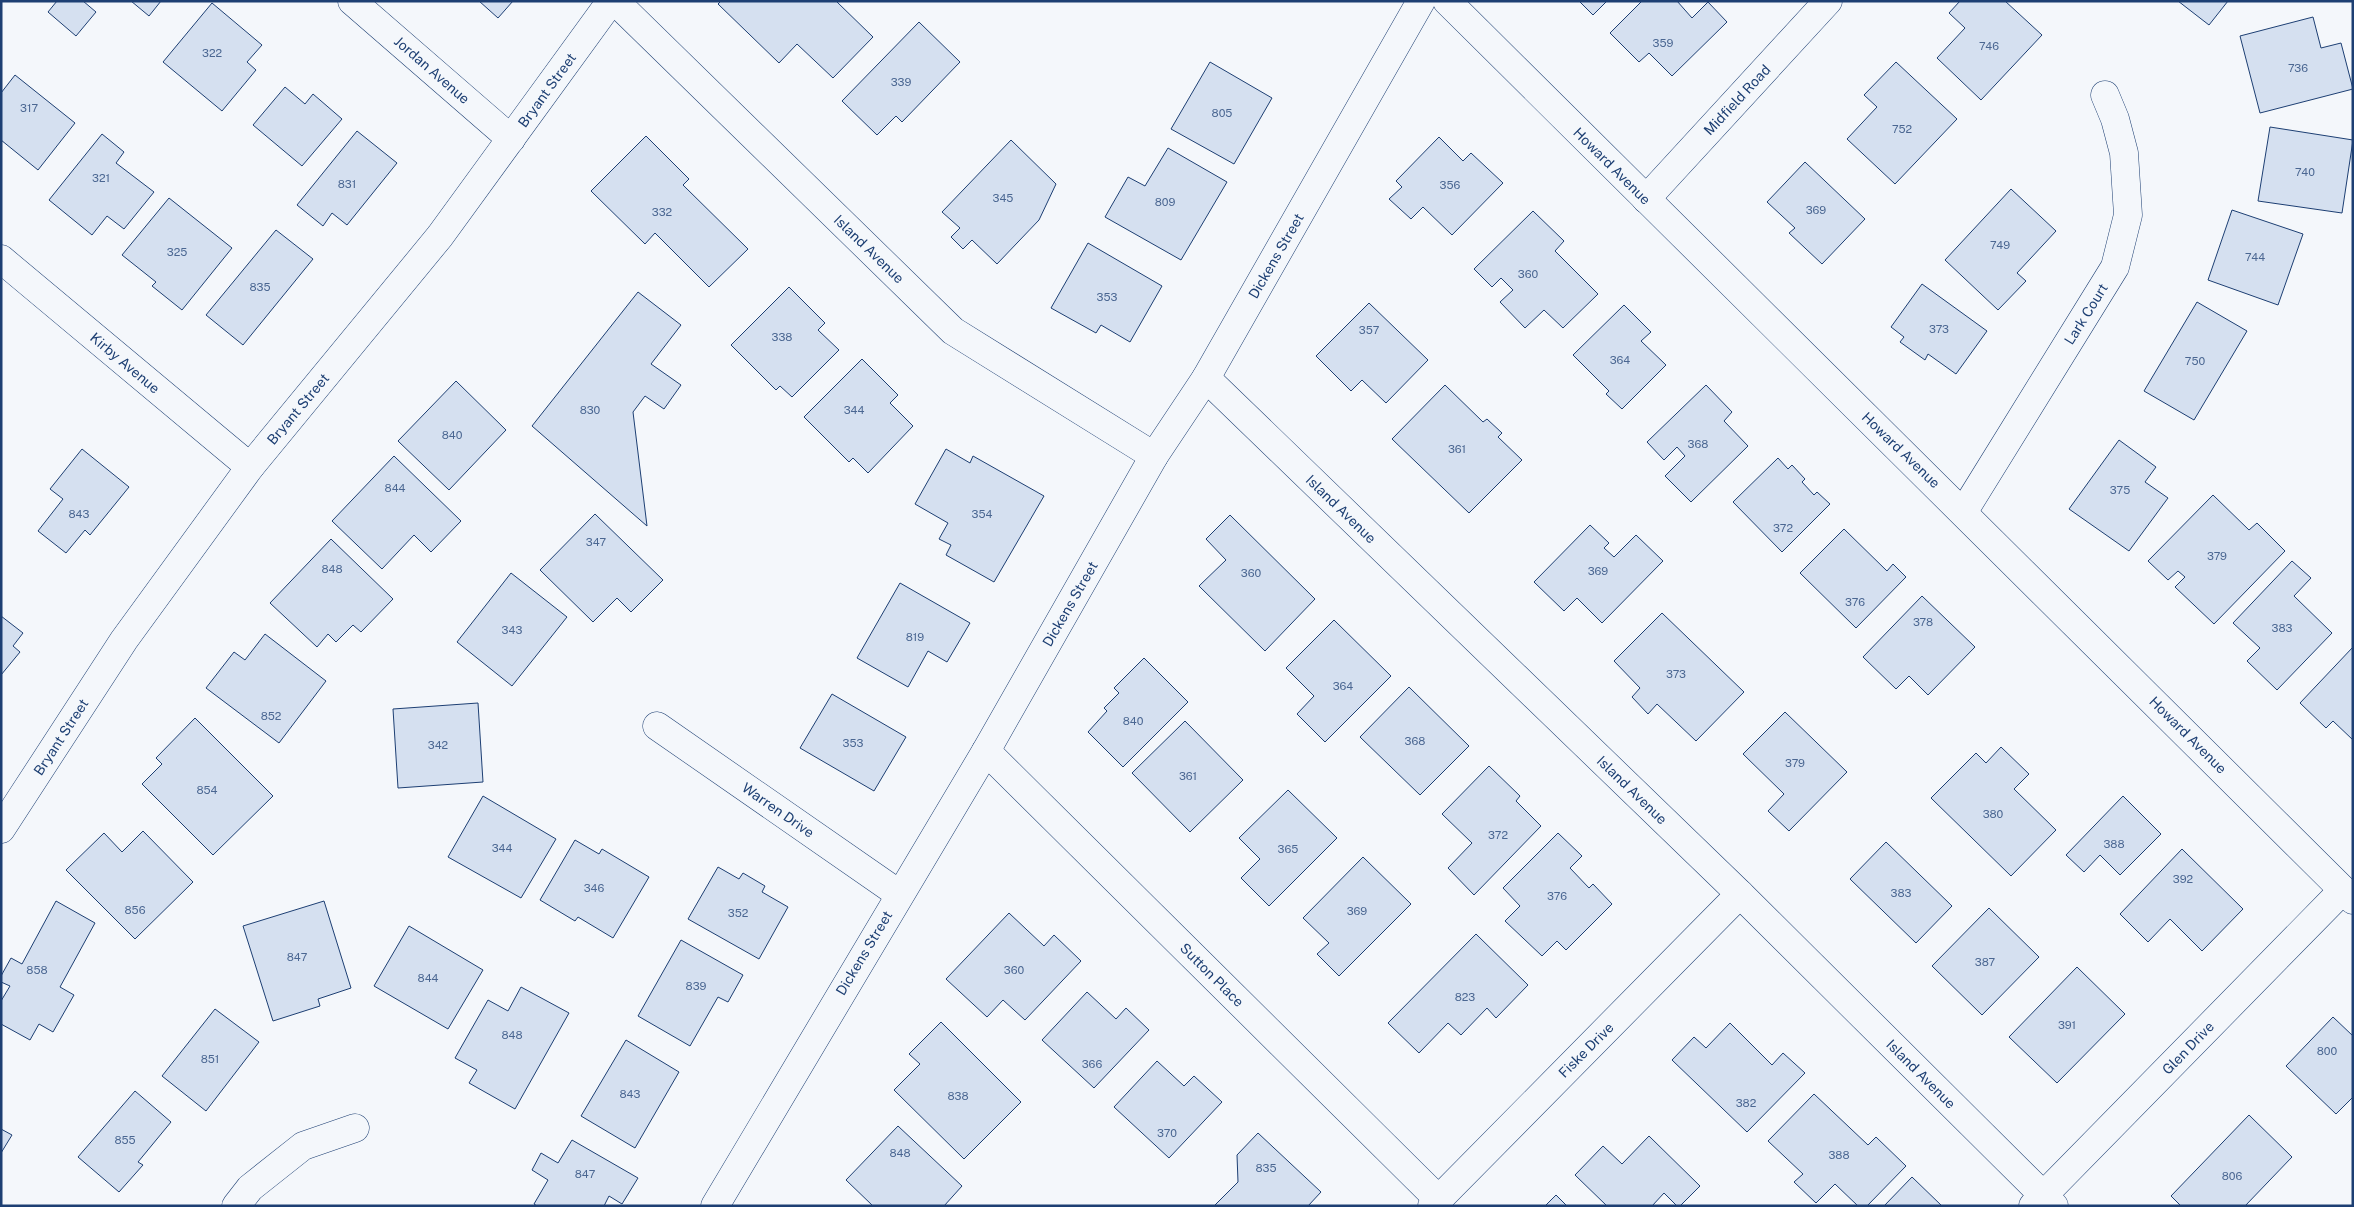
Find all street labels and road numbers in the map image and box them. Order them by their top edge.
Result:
street label: Jordan Avenue [391,33,473,107]
street label: Bryant Street [515,50,579,130]
street label: Midfield Road [1700,62,1774,138]
street label: Howard Avenue [1570,124,1654,208]
street label: Dickens Street [1245,211,1307,301]
street label: Island Avenue [831,212,907,286]
street label: Lark Court [2061,281,2111,347]
street label: Kirby Avenue [87,329,163,397]
street label: Bryant Street [264,370,332,448]
street label: Howard Avenue [1859,409,1943,491]
street label: Island Avenue [1303,472,1379,546]
street label: Dickens Street [1039,559,1101,649]
street label: Howard Avenue [2146,693,2230,777]
street label: Bryant Street [30,696,92,778]
street label: Island Avenue [1594,753,1670,827]
street label: Warren Drive [739,779,817,841]
street label: Dickens Street [833,908,895,998]
street label: Sutton Place [1177,940,1247,1010]
street label: Glen Drive [2159,1018,2217,1078]
street label: Fiske Drive [1555,1019,1617,1081]
street label: Island Avenue [1883,1036,1959,1112]

